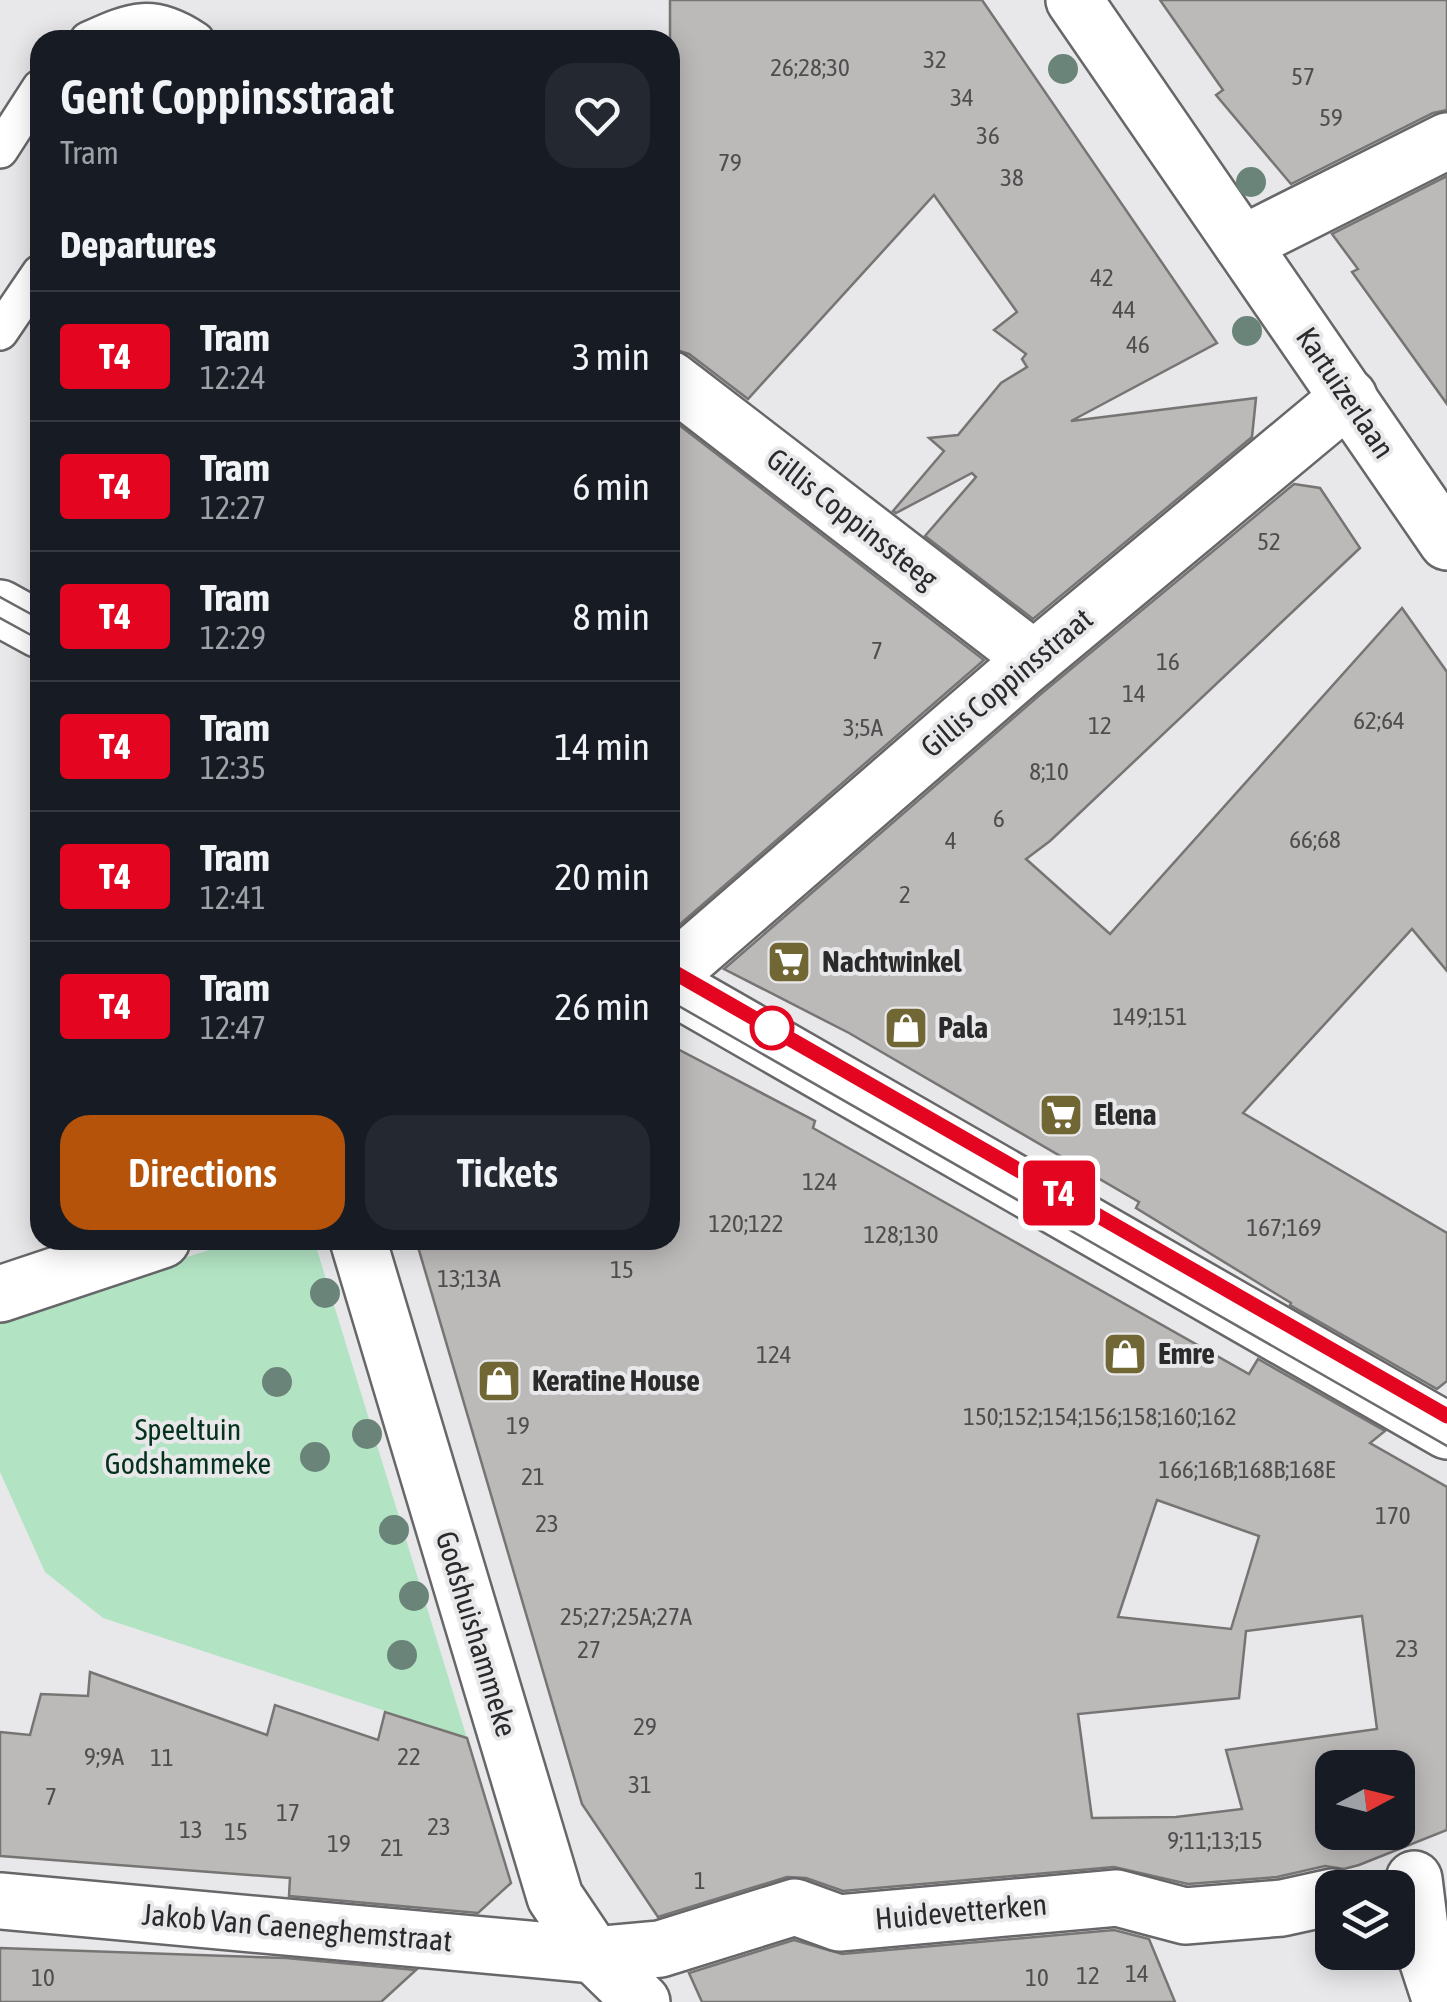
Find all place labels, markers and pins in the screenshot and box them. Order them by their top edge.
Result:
supermarket icon: Nachtwinkel [766,939,812,985]
place label: Nachtwinkel [822,944,963,978]
shop icon: Pala [883,1005,929,1051]
unlabelled marker [751,1007,793,1049]
place label: Pala [938,1010,988,1044]
supermarket icon: Elena [1038,1092,1084,1138]
place label: Elena [1094,1097,1157,1131]
shop icon: Emre [1102,1331,1148,1377]
place label: Emre [1158,1336,1215,1370]
shop icon: Keratine House [476,1358,522,1404]
place label: Keratine House [532,1363,700,1397]

